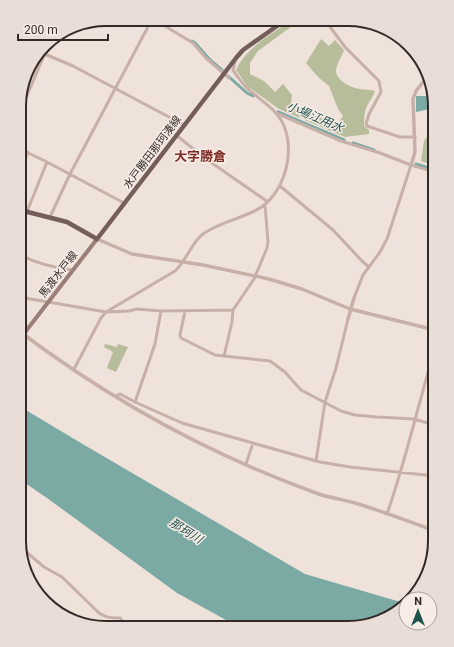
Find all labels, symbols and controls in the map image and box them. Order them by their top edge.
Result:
scale bar [18,16,108,42]
text: 200 m [24,23,58,37]
water label: 小場江用水 [285,99,347,136]
street label: 水戸勝田那珂湊線 [121,113,184,191]
district label: 大字勝倉 [174,149,226,164]
street label: 馬渡水戸線 [36,249,80,300]
water label: 那珂川 [167,516,207,548]
north arrow [398,591,438,631]
text: N [414,595,422,608]

